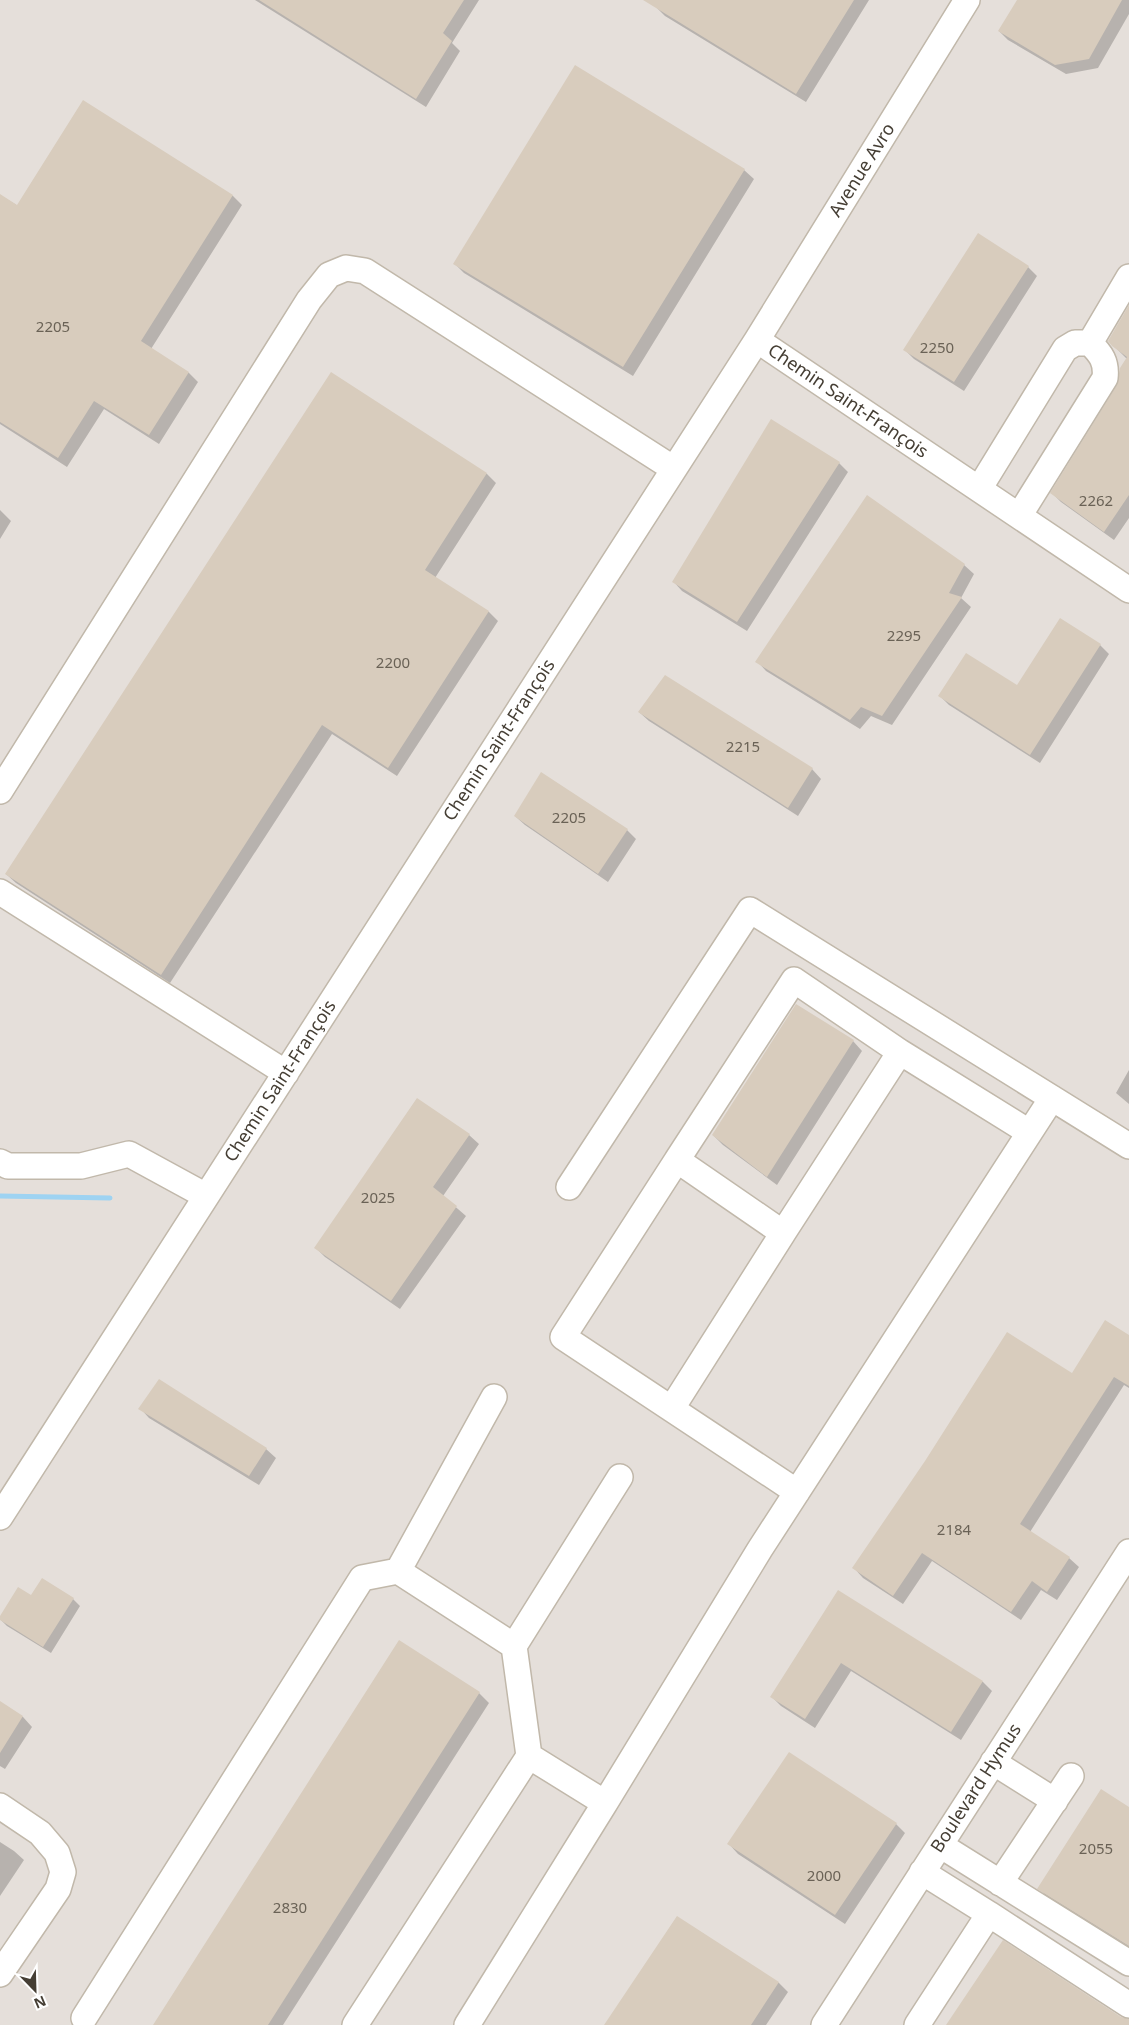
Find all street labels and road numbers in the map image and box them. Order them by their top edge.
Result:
street label: Avenue Avro [823,118,900,221]
street label: Chemin Saint-François [764,338,933,463]
street label: Chemin Saint-François [437,654,560,825]
street label: Chemin Saint-François [218,995,341,1166]
street label: Boulevard Hymus [924,1718,1026,1857]

